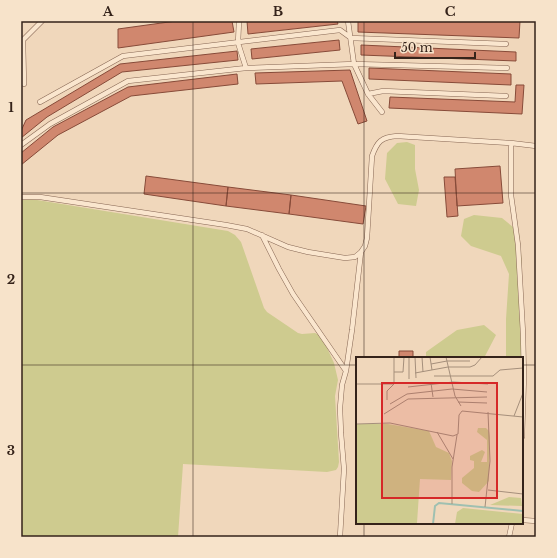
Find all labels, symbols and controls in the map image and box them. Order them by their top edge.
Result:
text: A [102,3,114,20]
text: B [273,3,283,20]
text: C [445,3,456,20]
scale bar [395,34,475,60]
text: 50 m [401,40,433,55]
text: 1 [8,99,14,116]
text: 2 [7,271,15,288]
inset map [356,357,523,524]
text: 3 [7,442,15,459]

